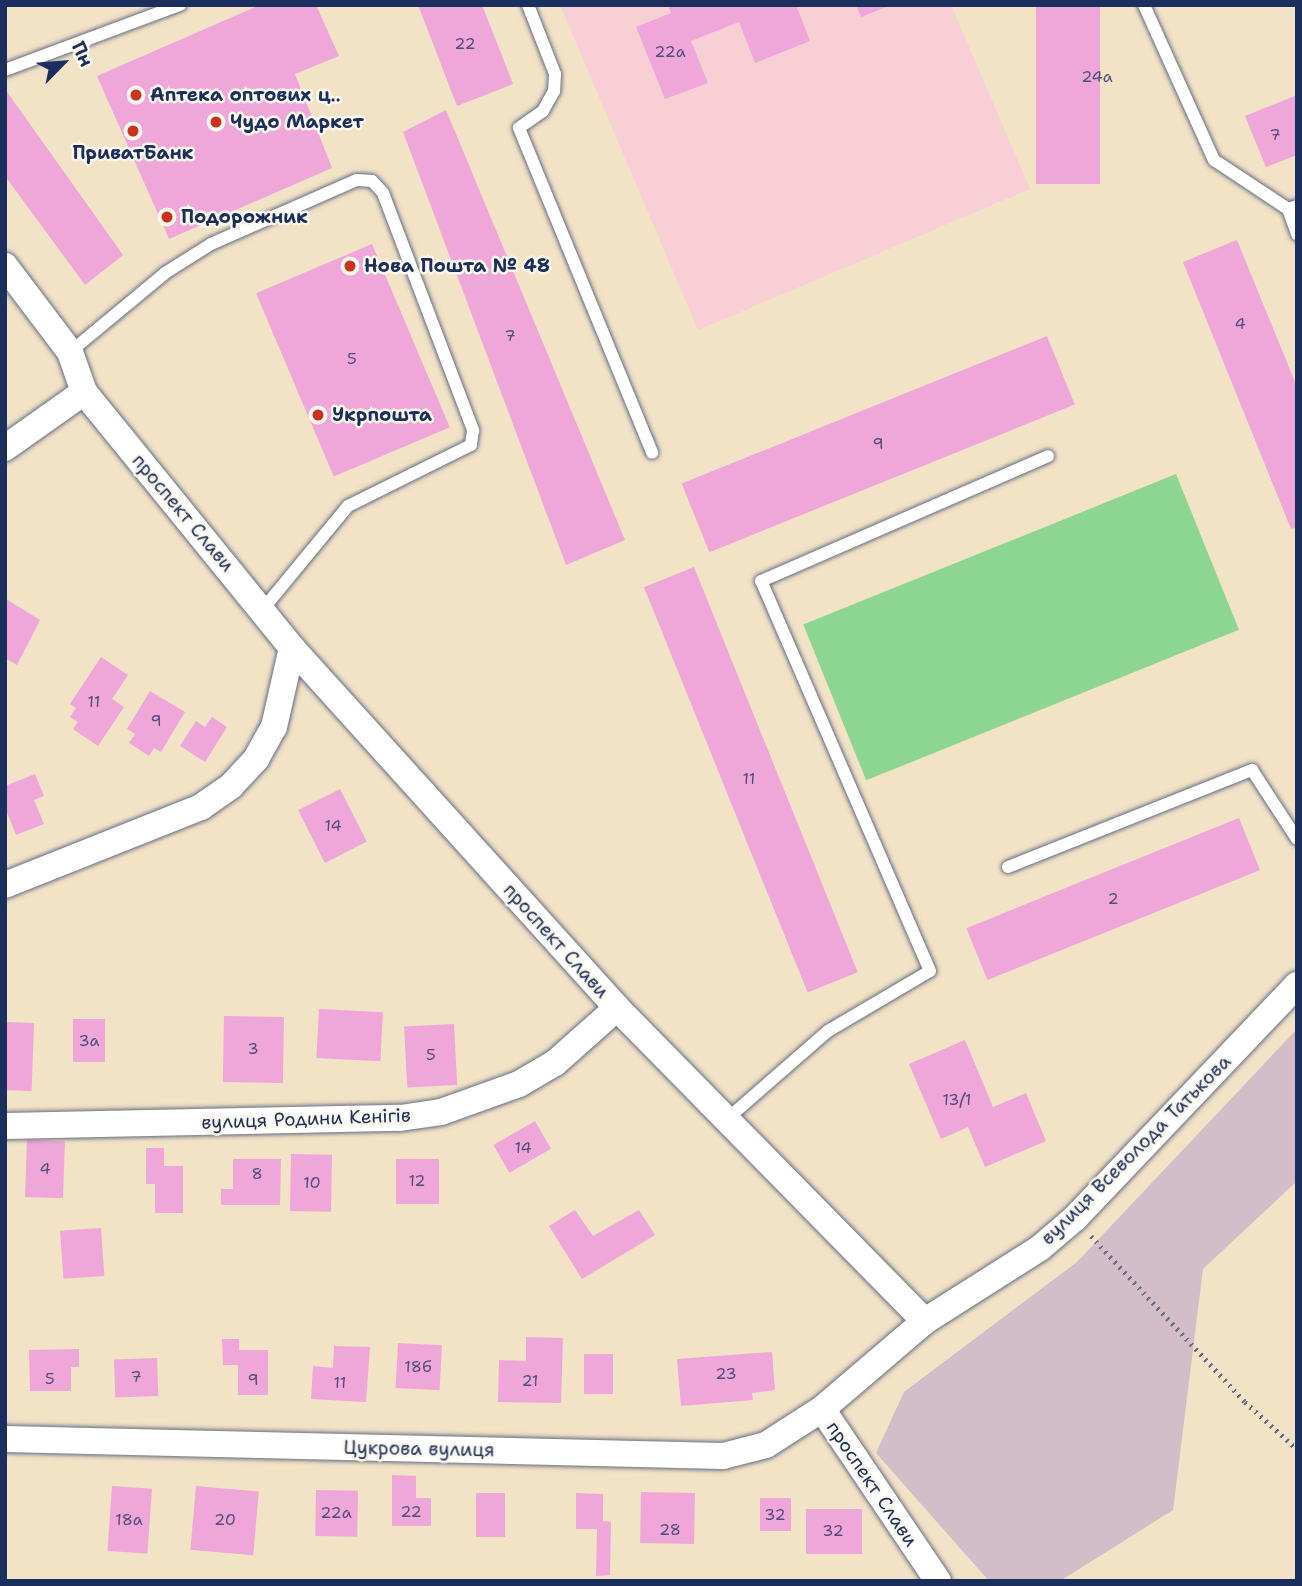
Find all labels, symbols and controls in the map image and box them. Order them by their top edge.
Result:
north arrow [28,28,98,98]
house number: 22 [454,34,476,54]
text: Пн [66,37,99,71]
house number: 22а [654,42,686,62]
house number: 24а [1081,67,1113,87]
place label: Аптека оптових ц‥ [150,84,341,106]
marker: Аптека оптових ц‥ [128,87,144,103]
place label: Чудо Маркет [230,111,364,133]
marker: Чудо Маркет [208,114,224,130]
marker: ПриватБанк [125,123,141,139]
house number: 7 [1269,125,1281,145]
place label: ПриватБанк [72,142,194,164]
place label: Подорожник [181,206,308,228]
marker: Подорожник [159,209,175,225]
place label: Нова Пошта № 48 [364,255,550,277]
marker: Нова Пошта № 48 [342,258,358,274]
house number: 4 [1234,314,1246,334]
house number: 7 [504,326,516,346]
house number: 5 [347,349,357,369]
place label: Укрпошта [332,404,432,426]
marker: Укрпошта [310,407,326,423]
house number: 9 [872,434,884,454]
street label: проспект Слави [127,450,239,576]
house number: 11 [88,692,100,712]
house number: 9 [150,711,162,731]
house number: 11 [743,769,755,789]
house number: 14 [324,816,342,836]
street label: проспект Слави [499,879,613,1003]
house number: 2 [1107,889,1119,909]
house number: 3а [78,1031,100,1051]
house number: 3 [247,1039,259,1059]
house number: 5 [426,1045,436,1065]
street label: вулиця Всеволода Татькова [1036,1050,1236,1250]
house number: 13/1 [942,1090,972,1110]
street label: вулиця Родини Кенігів [201,1104,411,1134]
house number: 14 [514,1138,532,1158]
house number: 4 [39,1159,51,1179]
house number: 8 [251,1164,263,1184]
house number: 12 [408,1171,426,1191]
house number: 10 [303,1173,321,1193]
house number: 18б [404,1357,432,1377]
house number: 23 [715,1364,737,1384]
house number: 7 [130,1367,142,1387]
house number: 5 [45,1369,55,1389]
house number: 9 [247,1370,259,1390]
house number: 21 [521,1371,539,1391]
house number: 11 [334,1373,346,1393]
street label: проспект Слави [822,1417,922,1551]
street label: Цукрова вулиця [343,1436,495,1462]
house number: 22 [400,1502,422,1522]
house number: 22а [320,1503,352,1523]
house number: 32 [764,1505,786,1525]
house number: 18а [115,1510,143,1530]
house number: 20 [214,1510,236,1530]
house number: 28 [659,1520,681,1540]
house number: 32 [822,1521,844,1541]

